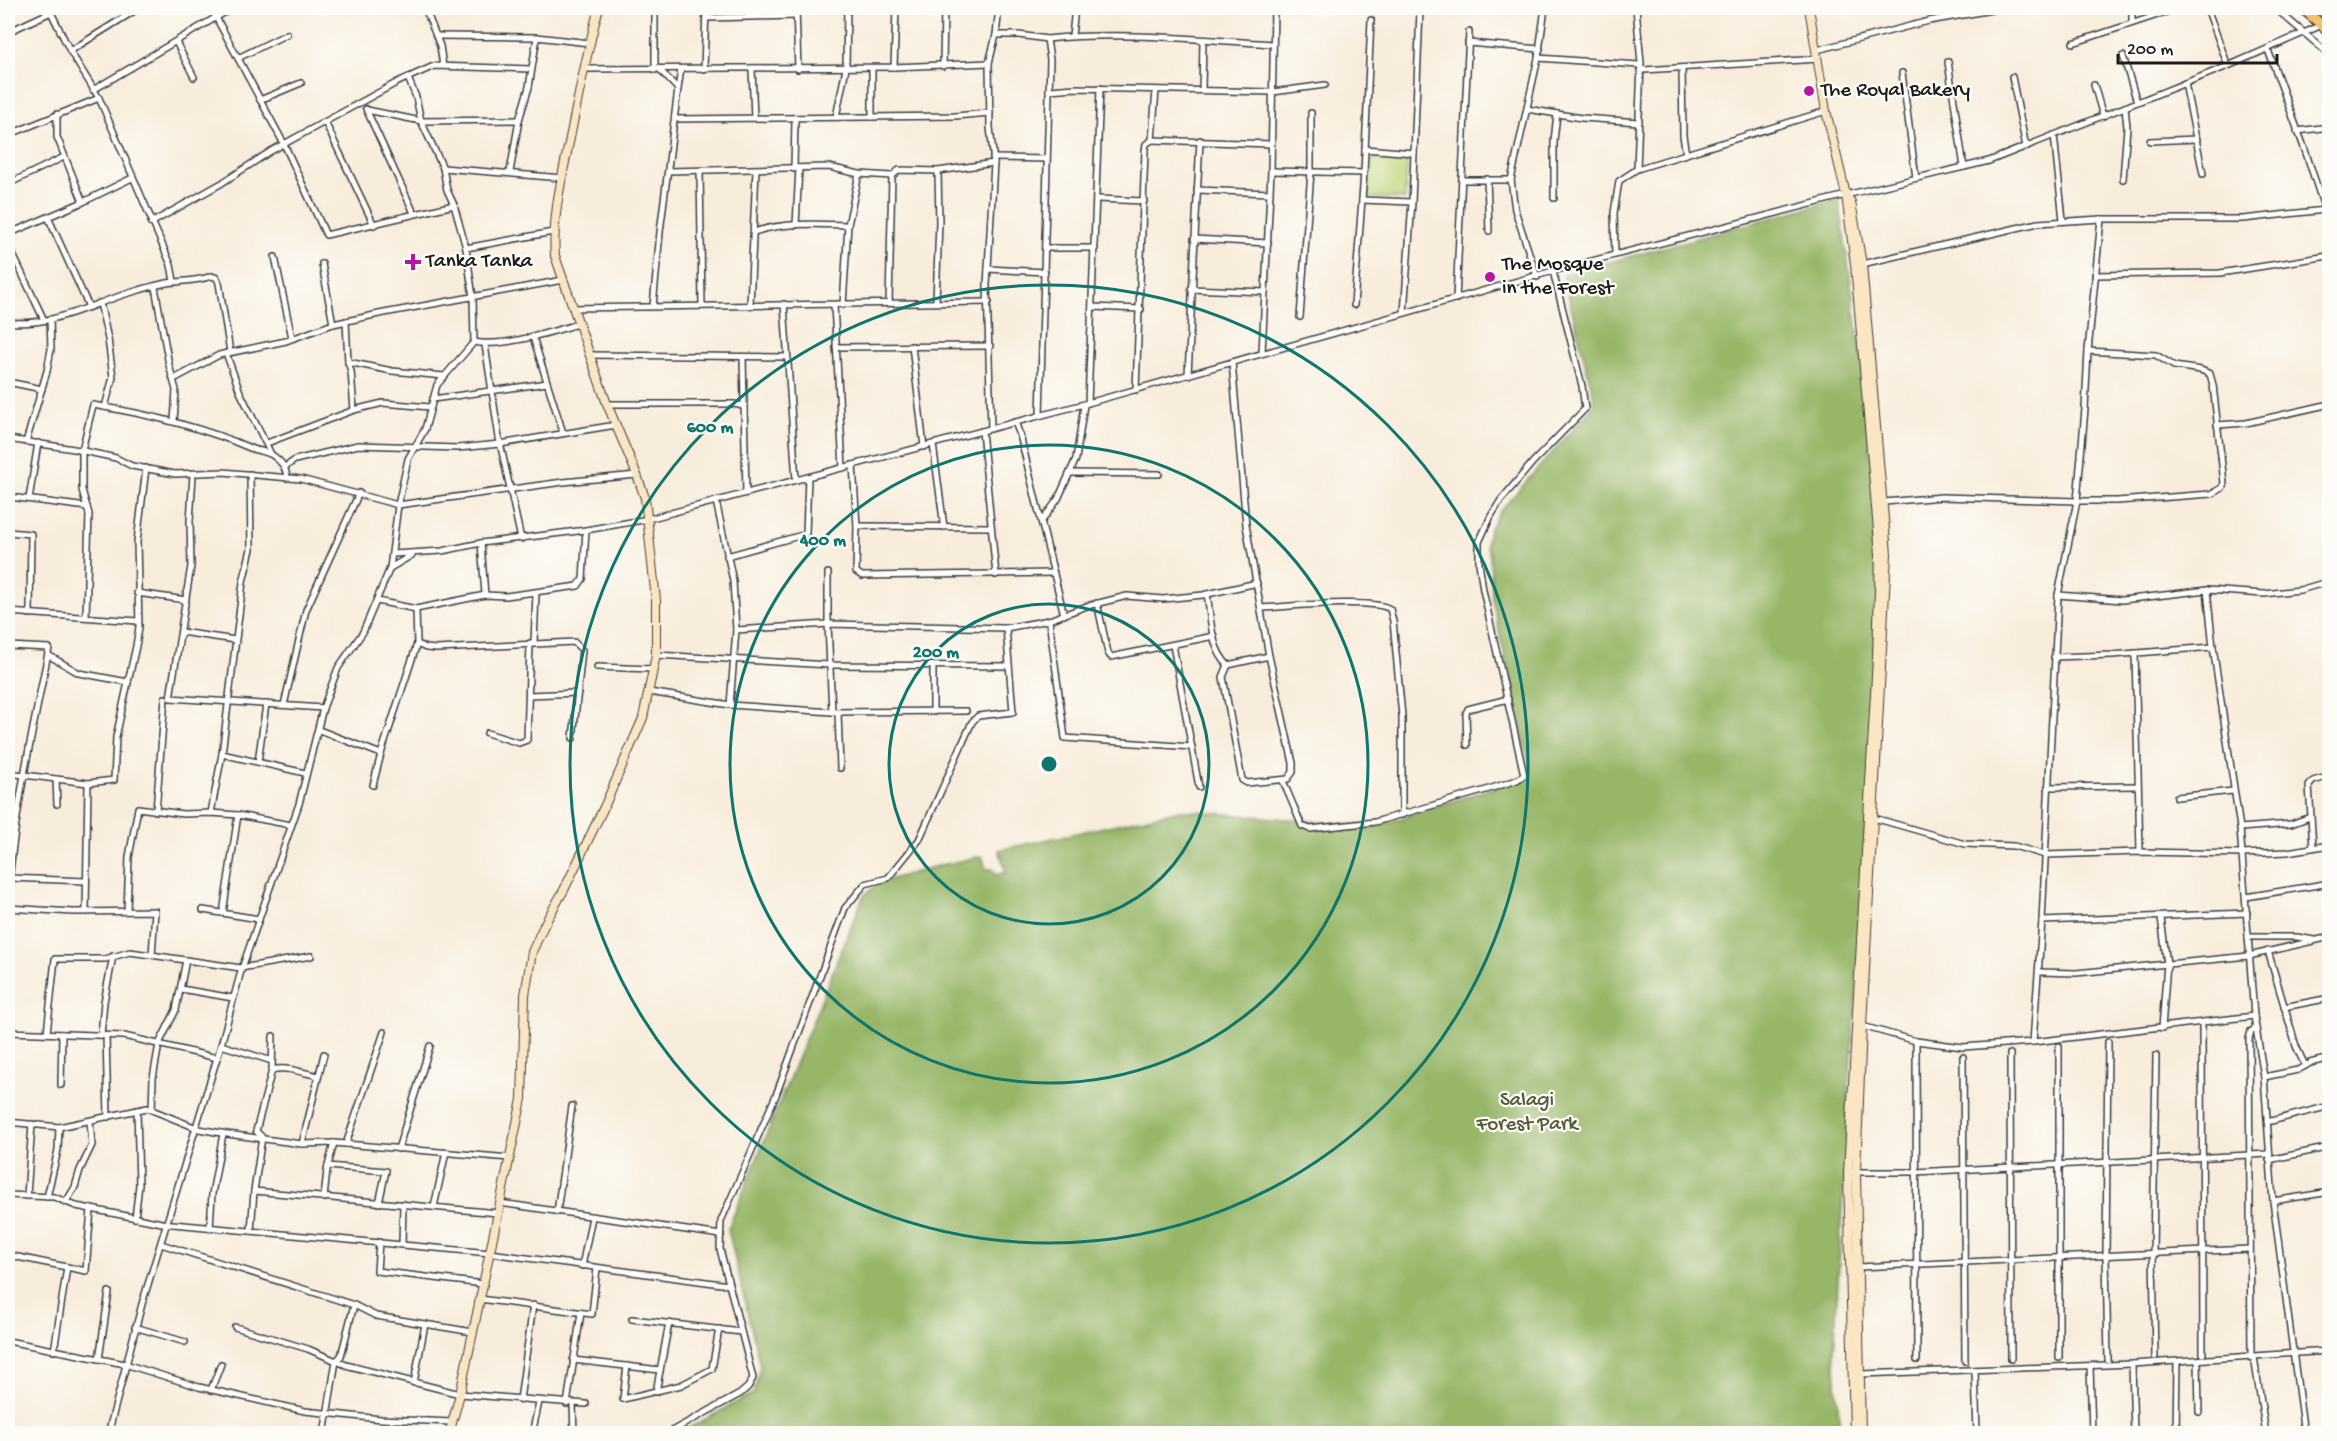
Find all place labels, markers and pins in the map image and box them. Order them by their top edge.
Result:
place label: The Royal Bakery [1820,79,1970,104]
marker: The Royal Bakery [1802,84,1816,98]
place label: Tanka Tanka [425,250,534,275]
marker: Tanka Tanka [404,253,422,271]
place label: The Mosque in the Forest [1501,253,1616,302]
marker: The Mosque in the Forest [1483,270,1497,284]
centre of rings [1039,754,1059,774]

